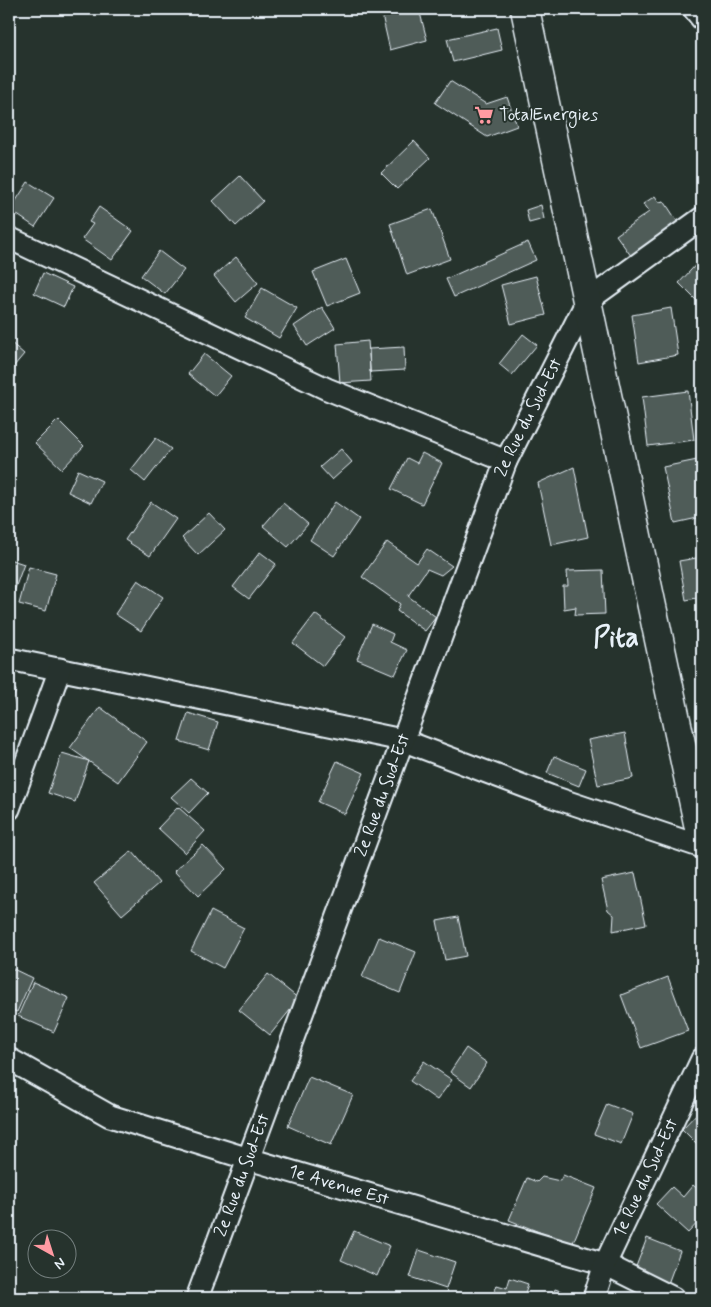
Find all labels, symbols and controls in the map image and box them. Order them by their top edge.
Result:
place label: TotalEnergies [499,103,598,128]
supermarket icon: TotalEnergies [473,104,495,126]
street label: 2e Rue du Sud-Est [489,354,568,480]
district label: Pita [593,620,639,657]
street label: 2e Rue du Sud-Est [349,730,417,860]
street label: 2e Rue du Sud-Est [209,1110,276,1240]
street label: 1e Rue du Sud-Est [607,1114,684,1241]
street label: 1e Avenue Est [286,1159,392,1212]
north arrow [28,1230,78,1280]
text: N [50,1253,69,1273]

